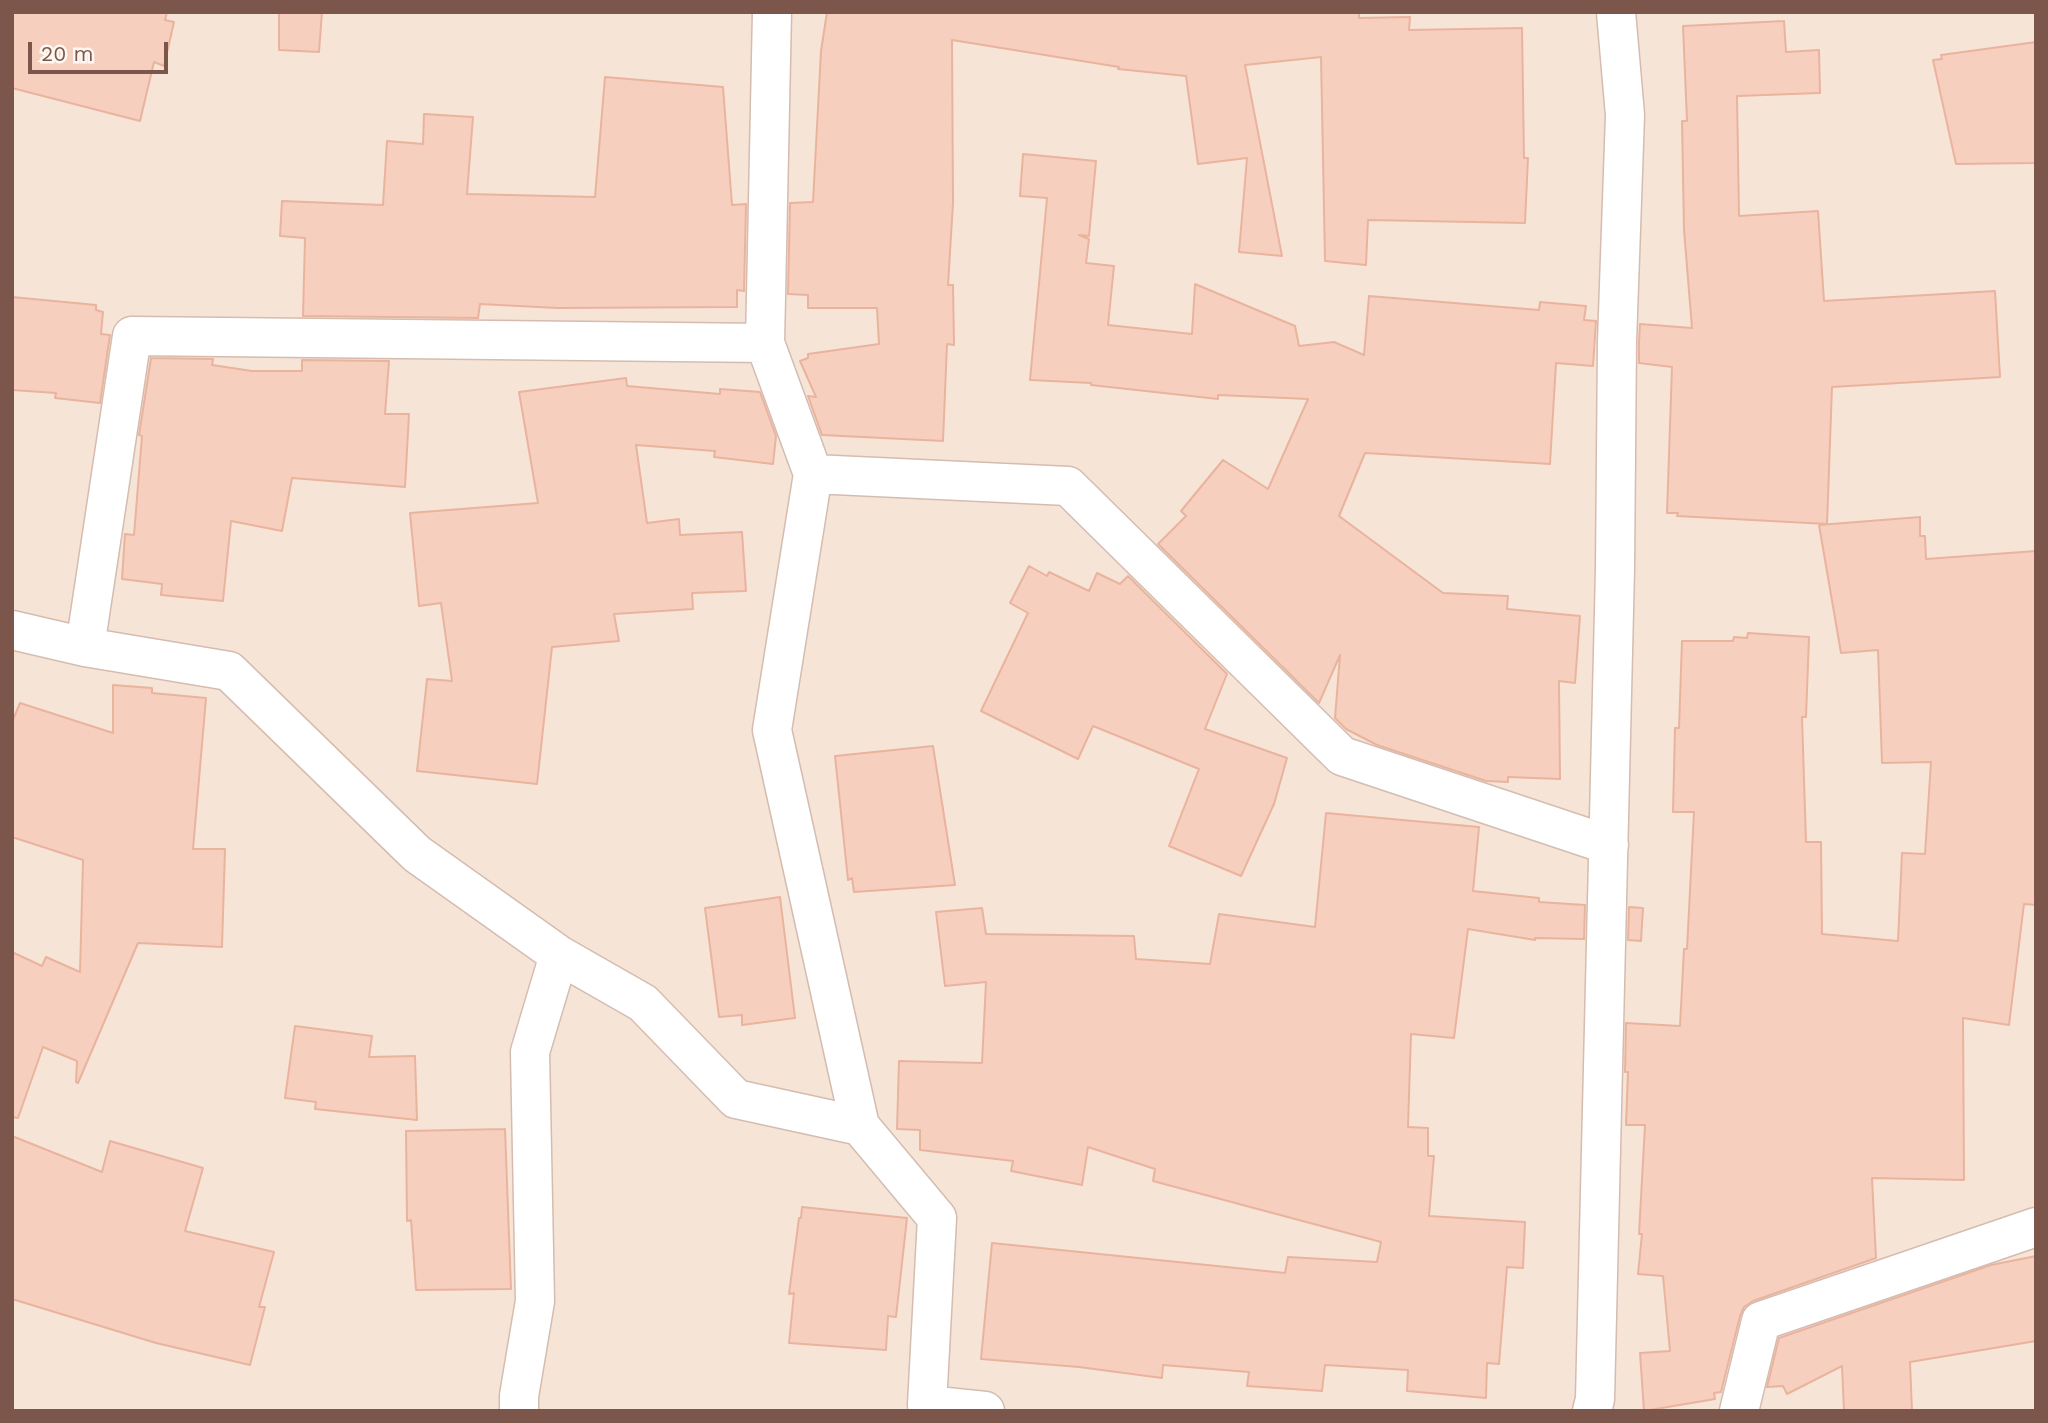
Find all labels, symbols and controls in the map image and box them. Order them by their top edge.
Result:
scale bar [32,28,172,72]
text: 20 m [41,41,93,66]

